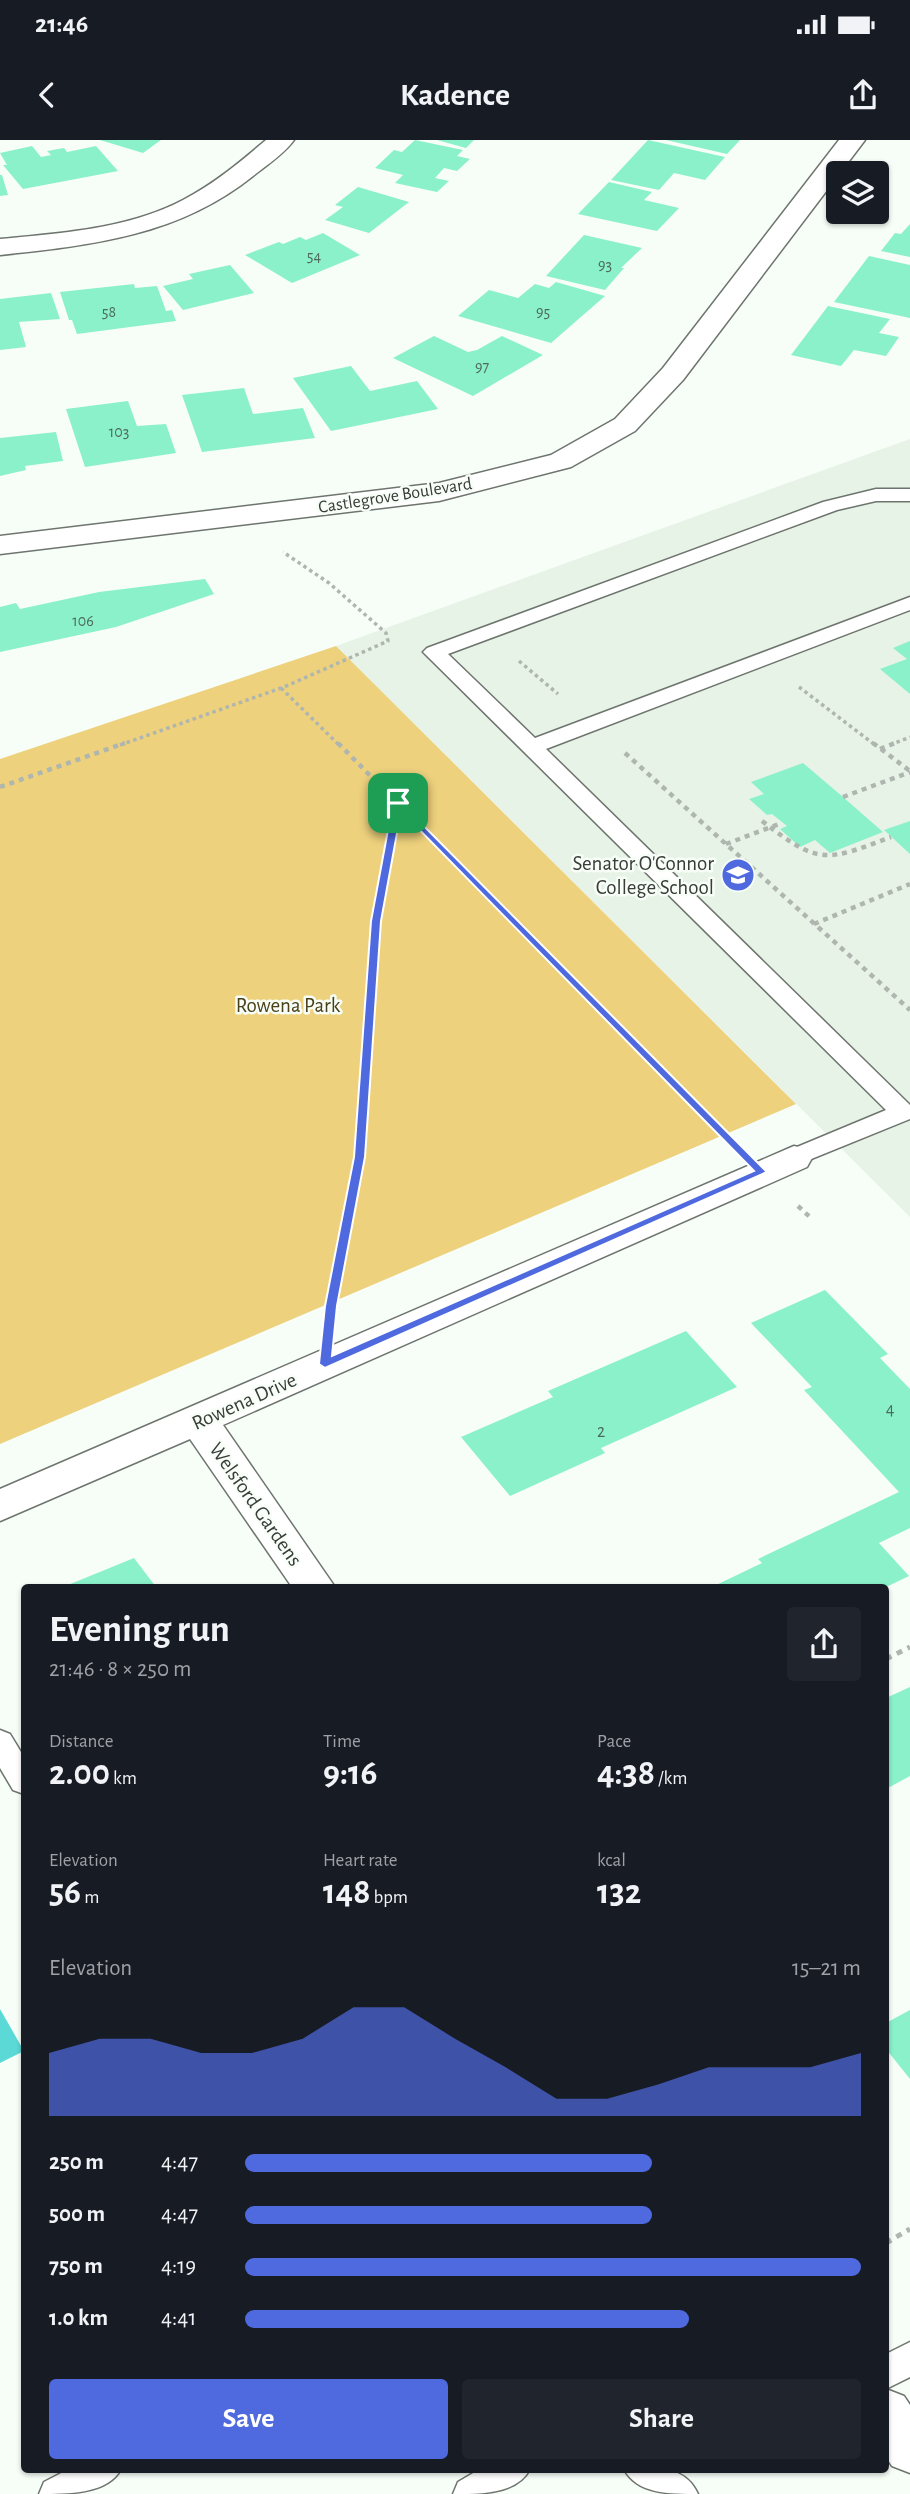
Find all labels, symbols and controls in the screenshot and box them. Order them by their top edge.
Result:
text: 21:46 [35,11,88,37]
icon: back [28,76,66,114]
icon: share [844,76,882,114]
text: Kadence [400,79,510,111]
map controls [826,161,889,224]
button: layers [826,161,889,224]
house number: 54 [307,248,321,264]
house number: 93 [598,257,612,273]
house number: 58 [102,304,116,320]
house number: 95 [536,304,550,320]
house number: 97 [475,359,489,375]
house number: 103 [109,424,129,440]
street label: Castlegrove Boulevard [317,475,473,517]
house number: 106 [72,613,94,629]
pin [368,773,428,833]
icon: arrive [379,784,417,822]
place label: Senator O'Connor College School [572,853,714,898]
school or university icon: Senator O'Connor College School [719,856,757,894]
park label: Rowena Park [236,995,341,1016]
street label: Rowena Drive [189,1369,300,1434]
house number: 4 [886,1401,895,1419]
house number: 2 [597,1423,605,1441]
street label: Welsford Gardens [205,1439,306,1570]
button: share [787,1607,861,1681]
text: Evening run [49,1611,230,1649]
text: 21:46 · 8 × 250 m [49,1658,191,1681]
text: Distance [49,1732,113,1751]
text: Time [323,1732,361,1751]
text: Pace [597,1732,631,1751]
text: 2.00 [49,1756,110,1791]
text: 9:16 [323,1756,377,1791]
text: 4:38 [597,1756,655,1791]
text: km [110,1769,137,1788]
text: /km [655,1769,687,1788]
text: Elevation [49,1851,118,1870]
text: Heart rate [323,1851,398,1870]
text: kcal [597,1851,626,1870]
text: 56 [49,1875,81,1910]
text: 148 [323,1875,370,1910]
text: 132 [597,1875,641,1910]
text: m [81,1888,99,1907]
text: bpm [370,1888,408,1907]
text: Elevation [49,1957,132,1980]
text: 15–21 m [792,1957,861,1980]
text: 250 m [49,2151,104,2174]
text: 4:47 [161,2151,198,2174]
text: 500 m [49,2203,105,2226]
text: 4:47 [161,2203,198,2226]
text: 750 m [49,2255,103,2278]
text: 4:19 [161,2255,196,2278]
text: 1.0 km [49,2307,108,2330]
text: 4:41 [161,2307,196,2330]
button: Save [49,2379,448,2459]
button: Share [462,2379,861,2459]

